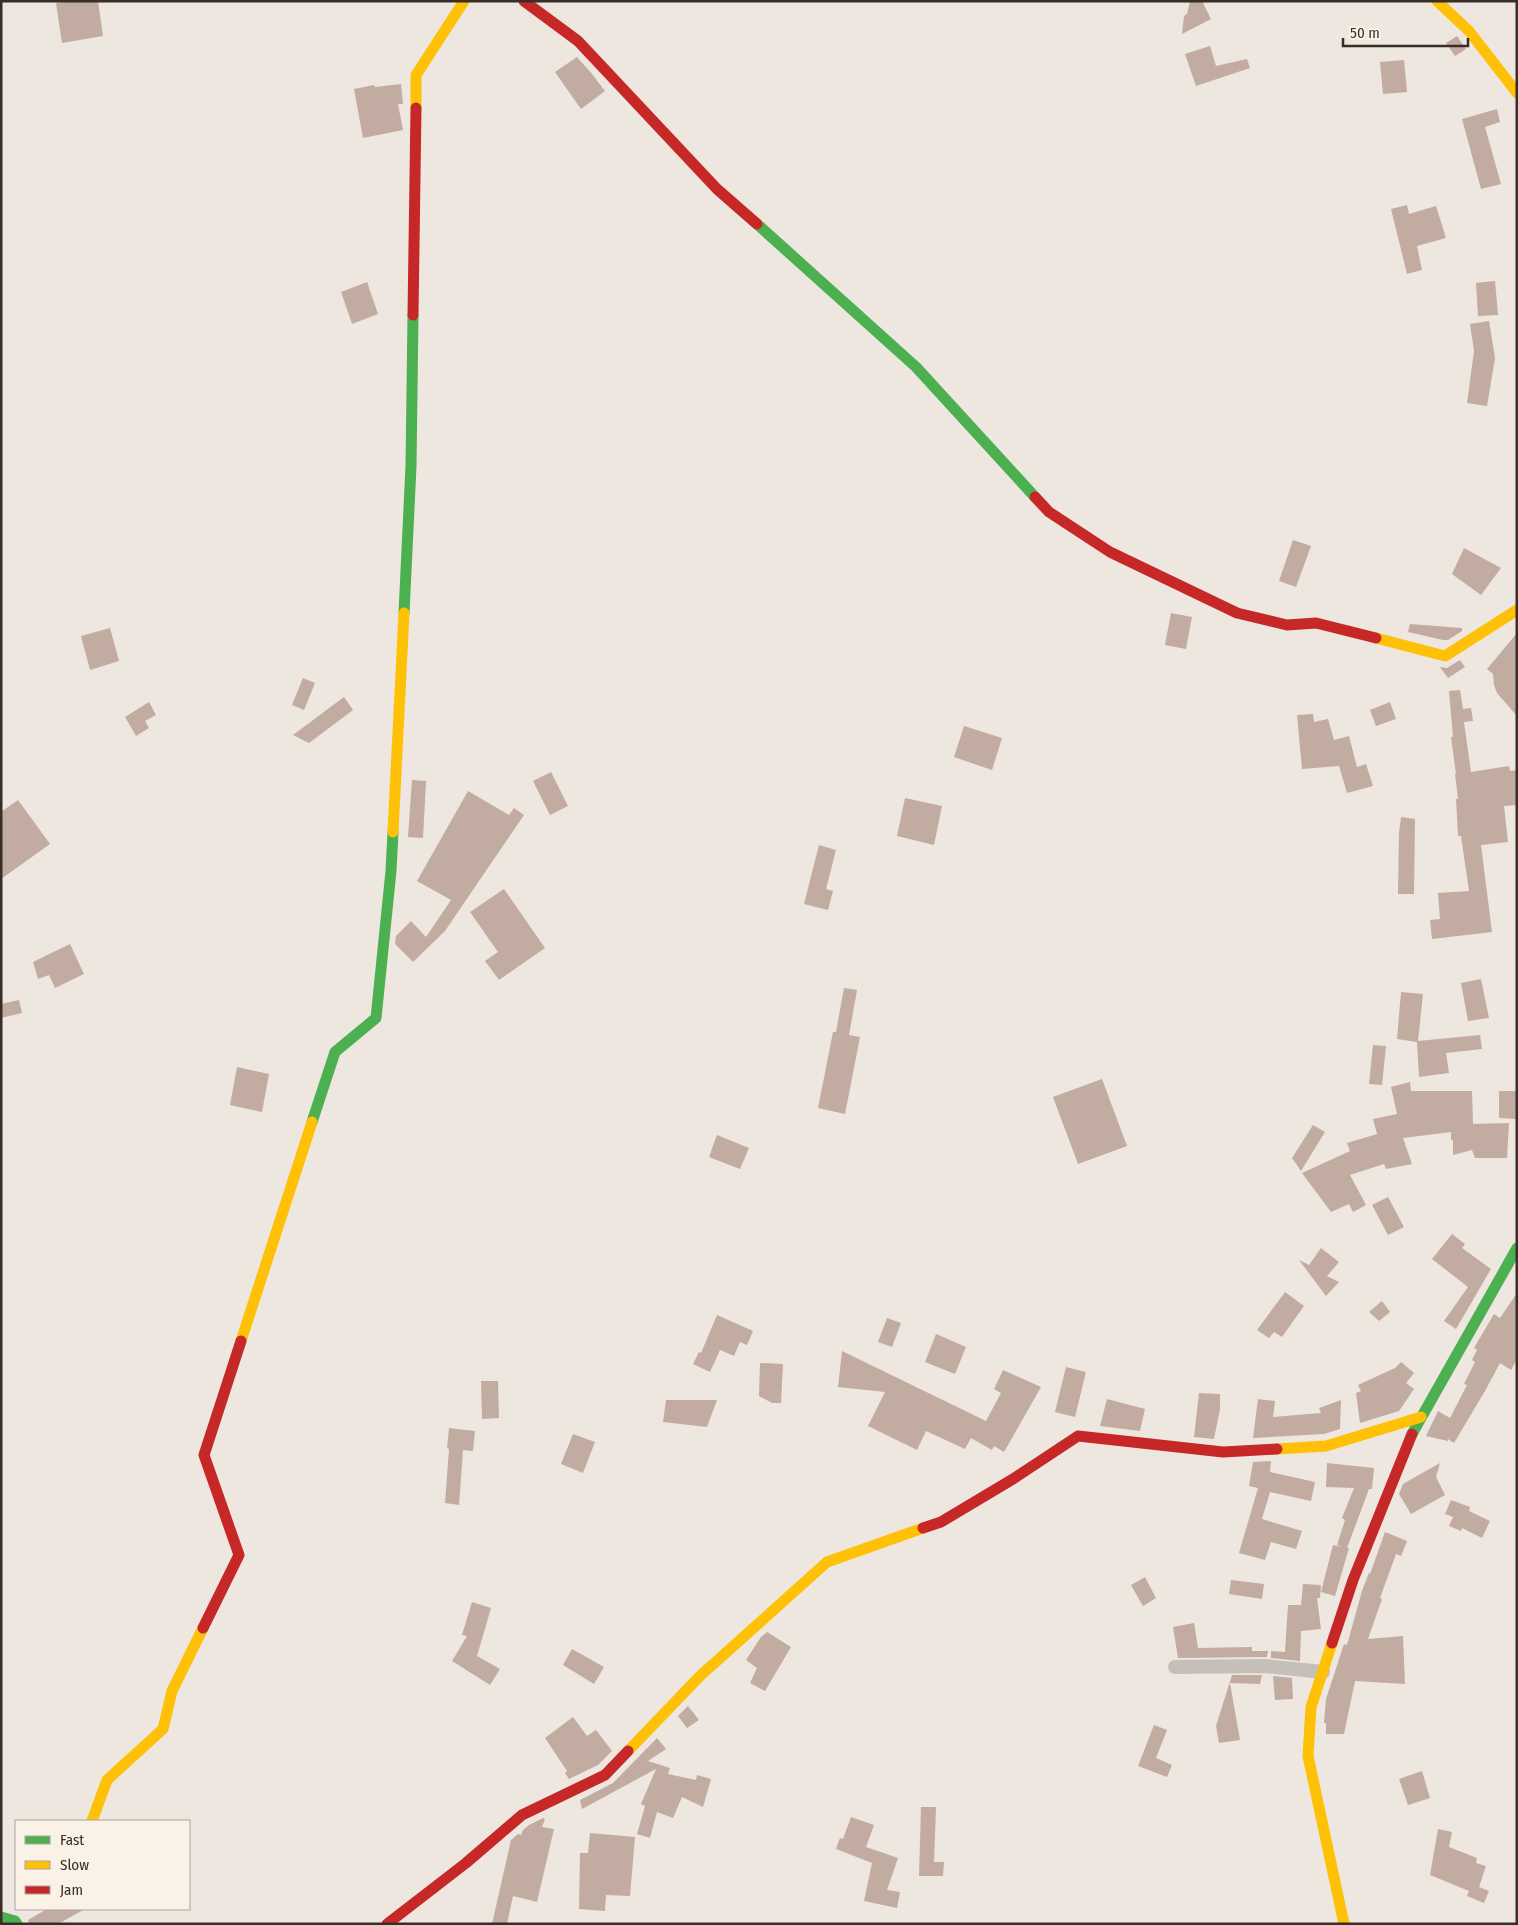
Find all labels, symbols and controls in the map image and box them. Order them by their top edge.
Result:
scale bar [1343,15,1468,47]
text: 50 m [1350,24,1380,42]
legend [15,1820,190,1910]
text: Fast [60,1831,84,1849]
text: Slow [60,1856,89,1874]
text: Jam [60,1881,83,1899]

